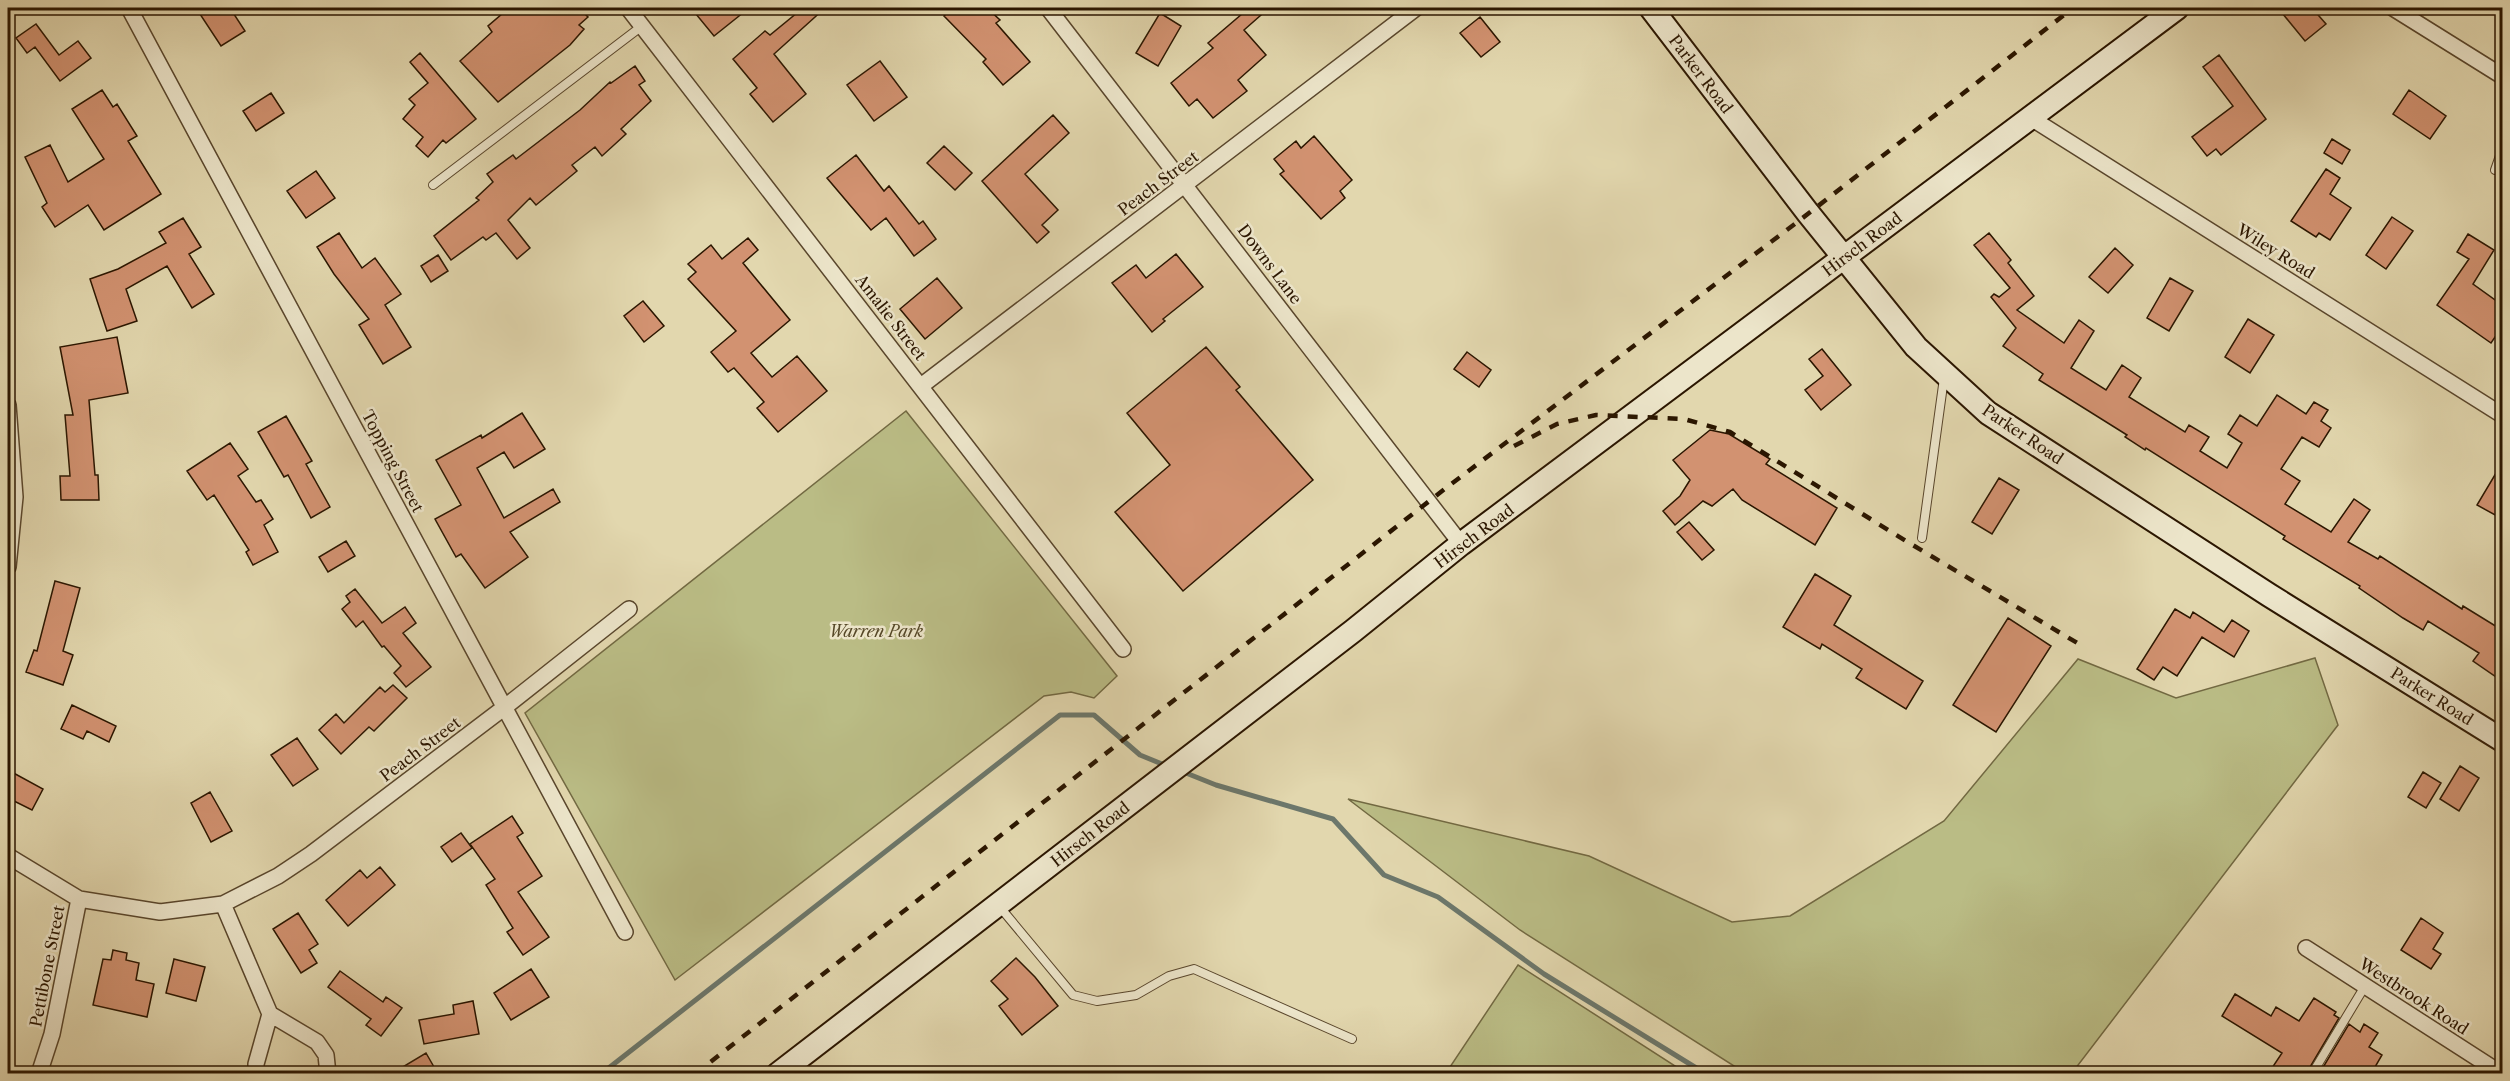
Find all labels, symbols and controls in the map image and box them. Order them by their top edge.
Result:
street label: Parker Road [1665,31,1737,117]
street label: Peach Street [1114,146,1202,220]
street label: Hirsch Road [1818,207,1906,280]
street label: Wiley Road [2233,219,2319,283]
street label: Downs Lane [1234,220,1307,308]
street label: Amalie Street [851,269,931,364]
street label: Parker Road [1979,400,2067,469]
street label: Topping Street [358,406,428,516]
street label: Hirsch Road [1430,499,1518,572]
park label: Warren Park [829,621,924,641]
street label: Parker Road [2387,663,2477,729]
street label: Peach Street [376,712,464,786]
street label: Hirsch Road [1047,797,1134,871]
street label: Pettibone Street [25,903,69,1028]
street label: Westbrook Road [2355,953,2473,1039]

